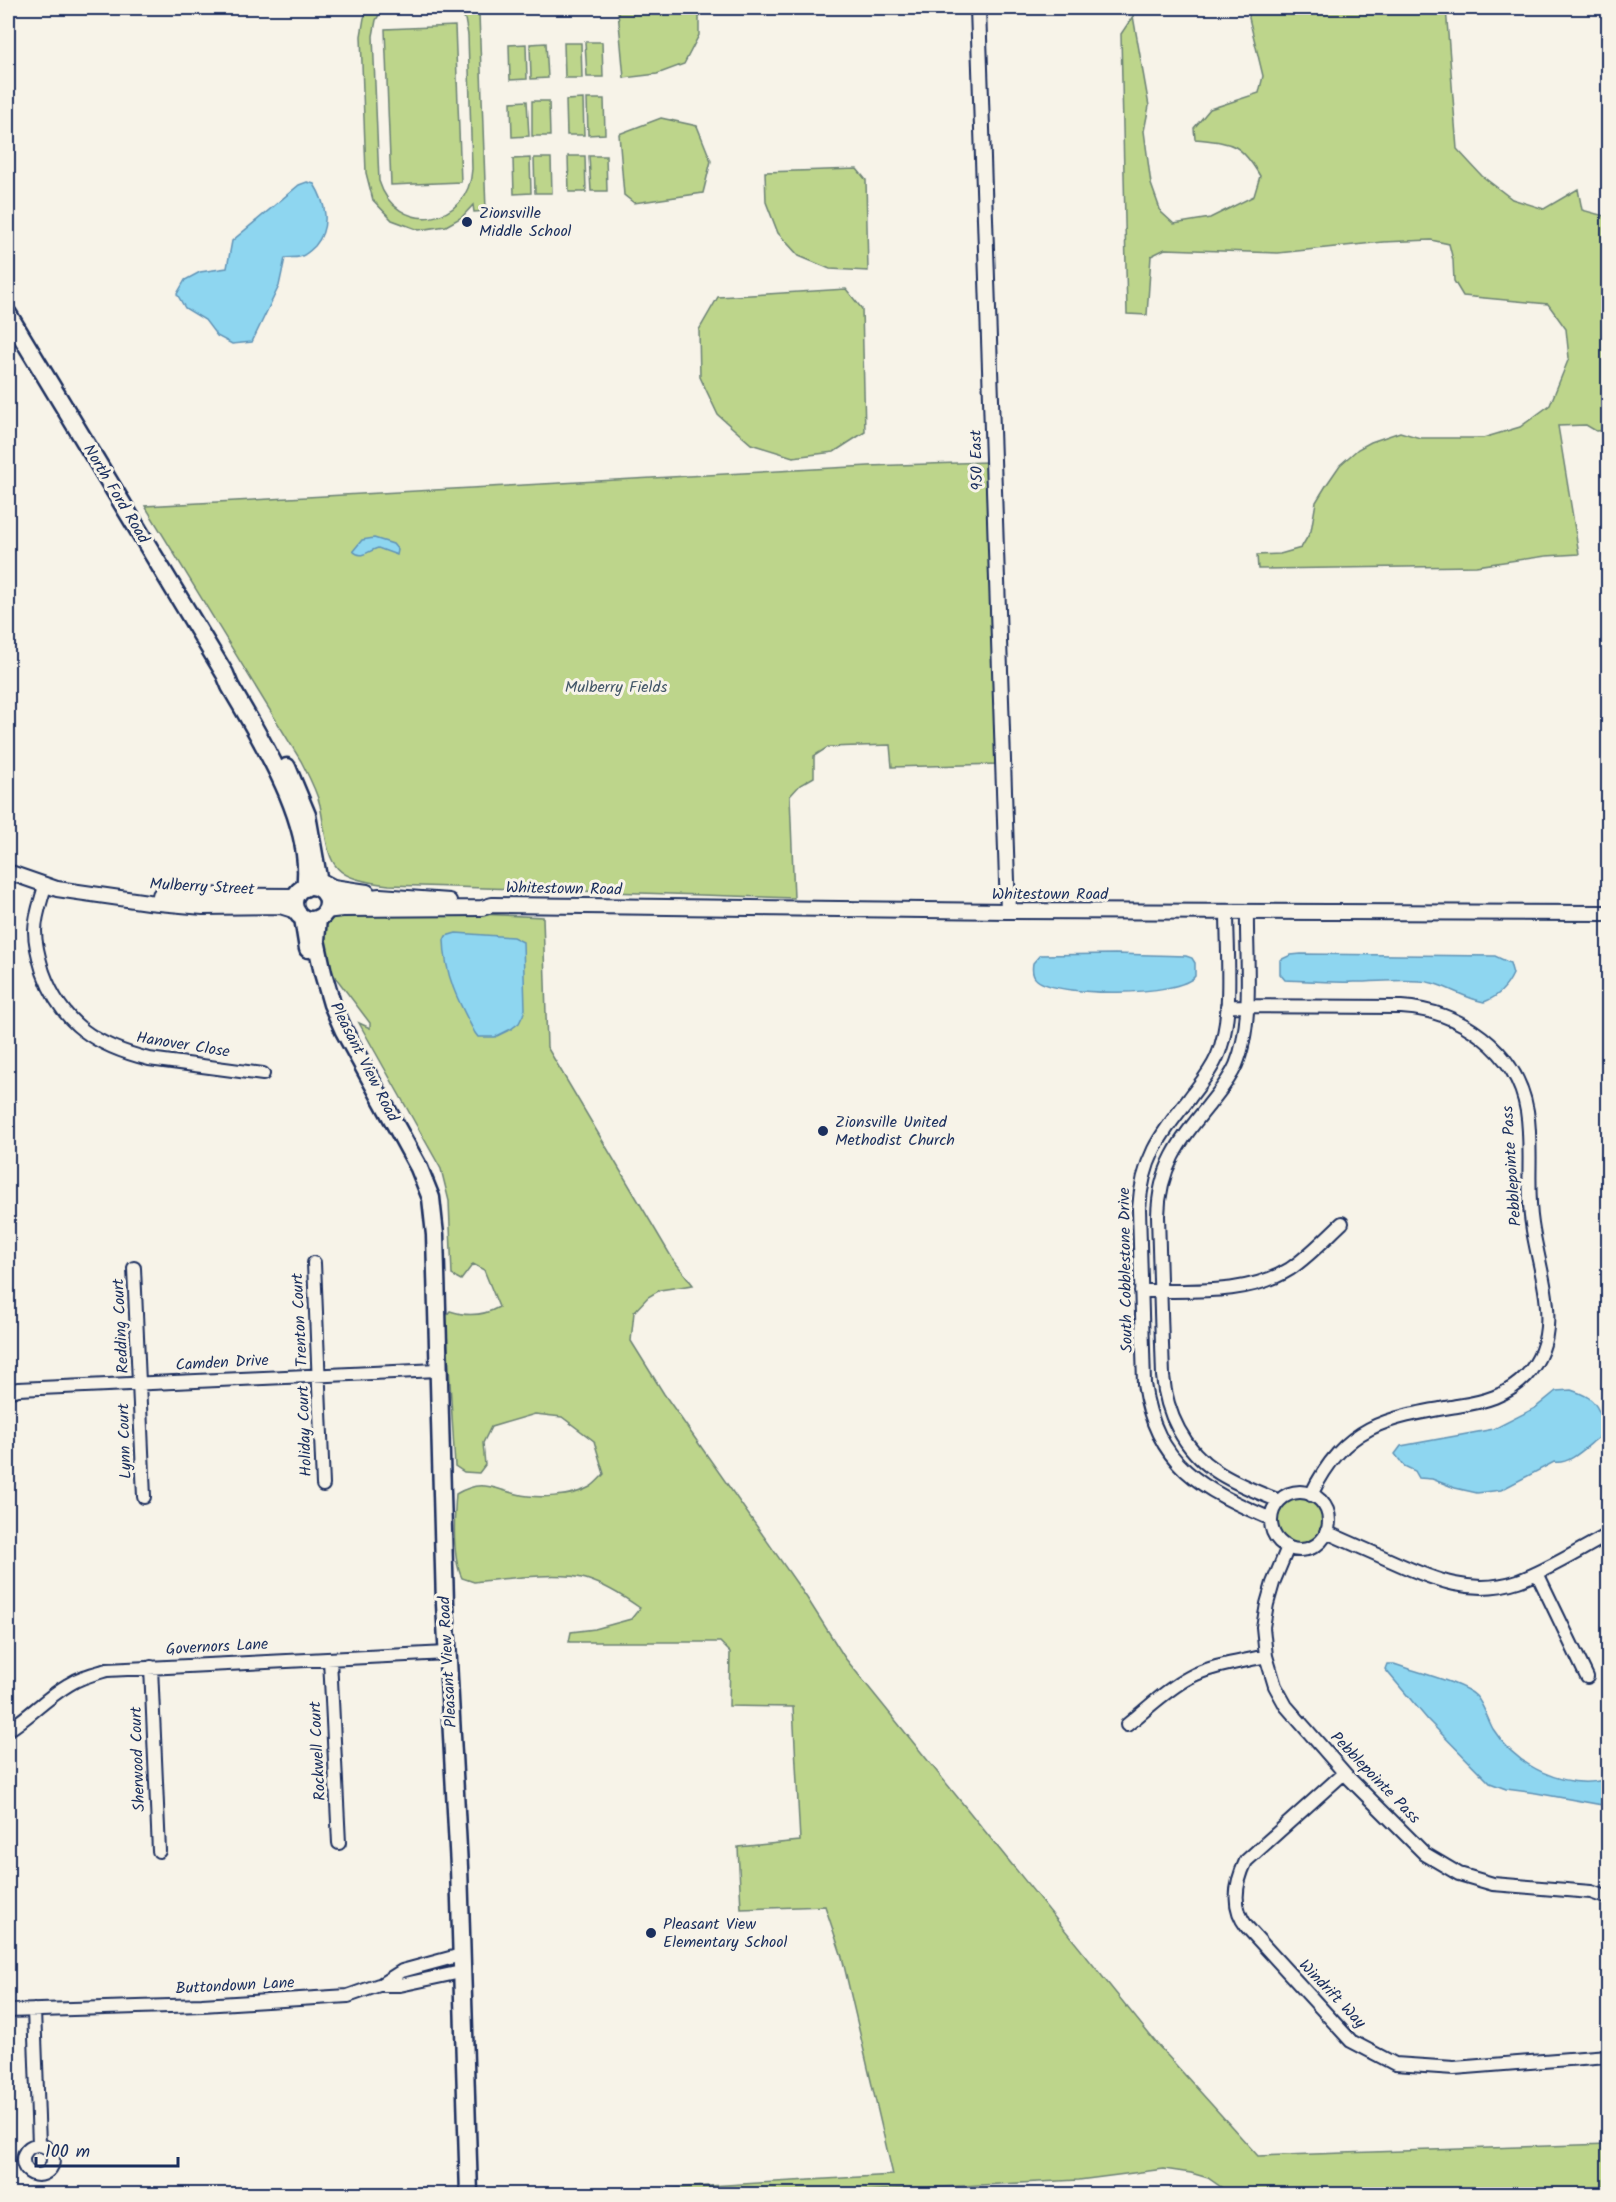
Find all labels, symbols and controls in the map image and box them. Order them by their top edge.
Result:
place label: Zionsville Middle School [479,201,572,244]
marker: Zionsville Middle School [460,215,474,229]
street label: 950 East [963,428,991,491]
street label: North Ford Road [76,440,156,549]
park label: Mulberry Fields [565,675,667,700]
street label: Mulberry Street [149,872,256,902]
street label: Whitestown Road [506,875,623,903]
street label: Whitestown Road [992,882,1109,907]
street label: Pleasant View Road [323,998,405,1127]
street label: Hanover Close [134,1025,232,1065]
street label: Pebblepointe Pass [1495,1105,1529,1227]
place label: Zionsville United Methodist Church [835,1110,955,1153]
marker: Zionsville United Methodist Church [816,1124,830,1138]
street label: South Cobblestone Drive [1112,1187,1140,1353]
street label: Trenton Court [285,1272,315,1368]
street label: Redding Court [106,1277,136,1374]
street label: Camden Drive [175,1348,269,1378]
street label: Holiday Court [291,1384,319,1477]
street label: Lynn Court [111,1402,139,1479]
street label: Pleasant View Road [432,1595,464,1728]
street label: Governors Lane [165,1632,269,1662]
street label: Rockwell Court [303,1700,333,1801]
street label: Sherwood Court [124,1705,152,1812]
street label: Pebblepointe Pass [1324,1726,1426,1830]
place label: Pleasant View Elementary School [663,1912,788,1955]
marker: Pleasant View Elementary School [644,1926,658,1940]
street label: Windrift Way [1292,1954,1372,2035]
street label: Buttondown Lane [175,1970,295,2002]
scale bar [36,2130,178,2168]
text: 100 m [45,2138,90,2167]

